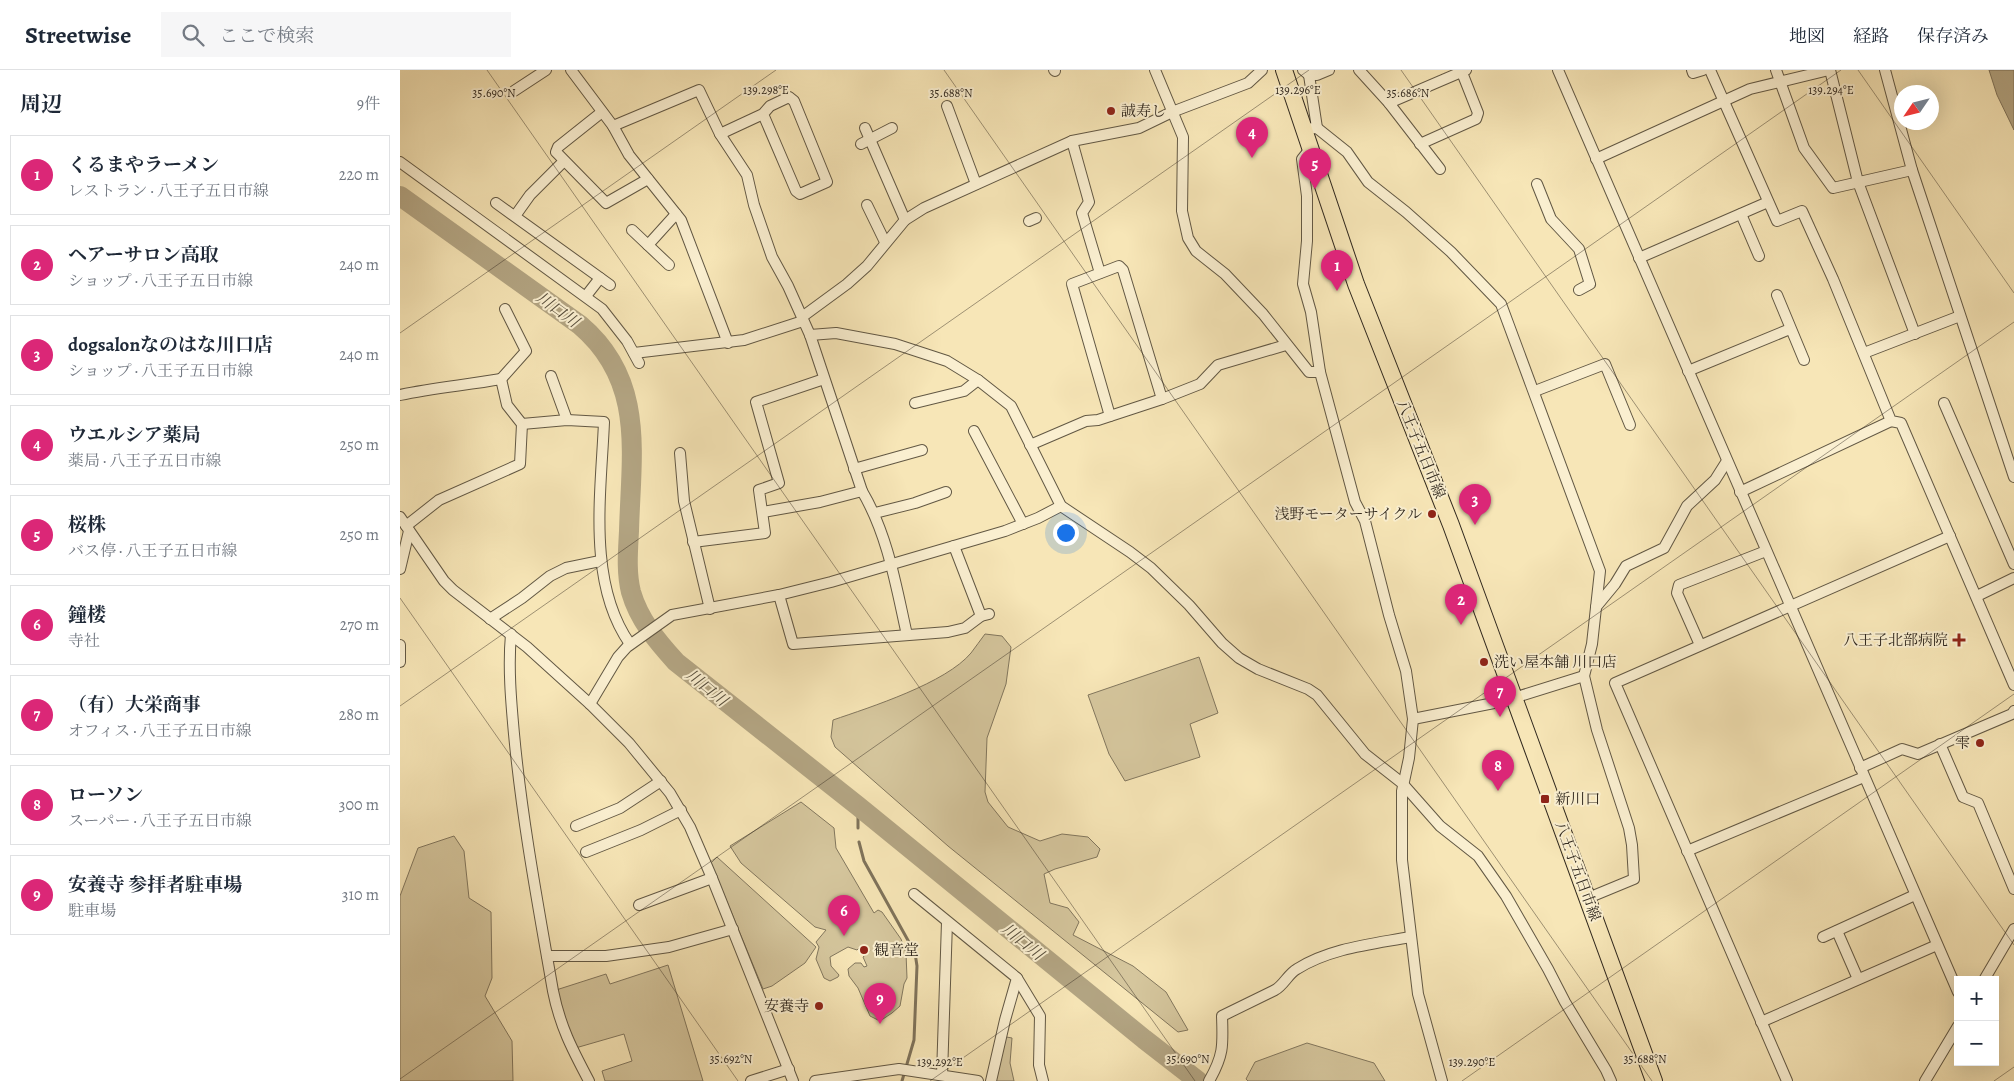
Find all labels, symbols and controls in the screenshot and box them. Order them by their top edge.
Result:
search box [161,12,511,57]
text: Streetwise [25,19,131,51]
icon: search [179,21,207,49]
text: ここで検索 [219,23,314,49]
text: 地図 [1789,24,1825,48]
text: 経路 [1853,24,1889,48]
text: 保存済み [1917,24,1989,48]
text: 139.298°E [743,82,789,98]
text: 139.296°E [1275,82,1321,98]
text: 139.294°E [1808,82,1854,98]
text: 35.690°N [472,85,516,101]
text: 35.688°N [929,85,973,101]
text: 35.686°N [1387,85,1430,101]
north arrow [1894,85,1939,130]
text: 周辺 [20,90,62,118]
text: 9件 [357,93,380,115]
place label: 誠寿し [1121,101,1166,121]
marker: 誠寿し [1105,105,1117,117]
pin: 4 [1236,117,1268,158]
pin: 5 [1299,148,1331,189]
text: くるまやラーメン [68,152,219,178]
text: 1 [34,164,40,186]
text: 220 m [339,164,379,186]
text: レストラン · 八王子五日市線 [68,180,269,202]
text: ヘアーサロン高取 [68,242,219,268]
pin: 1 [1321,250,1353,291]
text: 2 [33,254,41,276]
text: 240 m [339,254,379,276]
text: ショップ · 八王子五日市線 [68,270,253,292]
water label: 川口川 [532,287,585,334]
text: dogsalonなのはな川口店 [68,332,273,358]
text: 3 [34,344,40,366]
text: 240 m [339,344,379,366]
text: ショップ · 八王子五日市線 [68,360,253,382]
street label: 八王子五日市線 [1392,397,1450,501]
text: ウエルシア薬局 [68,422,201,448]
text: 4 [33,434,41,456]
text: 250 m [340,434,379,456]
text: 薬局 · 八王子五日市線 [68,450,222,472]
pin: 3 [1459,484,1491,525]
place label: 浅野モーターサイクル [1274,504,1422,524]
marker: 浅野モーターサイクル [1426,508,1438,520]
text: 桜株 [68,512,106,538]
your location [1053,520,1079,546]
text: 5 [34,524,40,546]
text: 250 m [340,524,379,546]
text: バス停 · 八王子五日市線 [68,540,238,562]
pin: 2 [1445,584,1477,625]
text: 鐘楼 [68,602,106,628]
text: 6 [33,614,41,636]
text: 270 m [340,614,379,636]
text: 寺社 [68,630,100,652]
place label: 八王子北部病院 [1843,630,1948,650]
marker: 八王子北部病院 [1952,633,1966,647]
place label: 洗い屋本舗 川口店 [1494,652,1617,672]
marker: 洗い屋本舗 川口店 [1478,656,1490,668]
water label: 川口川 [681,664,733,713]
pin: 7 [1484,676,1516,717]
text: （有）大栄商事 [68,692,201,718]
text: 7 [34,704,40,726]
text: 280 m [339,704,379,726]
text: オフィス · 八王子五日市線 [68,720,252,742]
place label: 雫 [1955,733,1970,753]
marker: 雫 [1974,737,1986,749]
pin: 8 [1482,750,1514,791]
text: ローソン [68,782,143,808]
place label: 新川口 [1555,789,1600,809]
marker: 新川口 [1539,793,1551,805]
text: 8 [33,794,41,816]
text: 300 m [339,794,379,816]
text: スーパー · 八王子五日市線 [68,810,252,832]
street label: 八王子五日市線 [1551,818,1605,924]
text: 安養寺 参拝者駐車場 [68,872,242,898]
text: 9 [33,884,41,906]
text: 310 m [342,884,379,906]
pin: 6 [828,895,860,936]
text: 駐車場 [68,900,116,922]
water label: 川口川 [997,918,1049,967]
place label: 観音堂 [874,940,919,960]
marker: 観音堂 [858,944,870,956]
map controls [1954,976,1999,1066]
button: + [1954,976,1999,1021]
pin: 9 [864,983,896,1024]
place label: 安養寺 [764,996,809,1016]
marker: 安養寺 [813,1000,825,1012]
button: − [1954,1021,1999,1066]
text: 35.692°N [710,1051,753,1067]
text: 35.690°N [1166,1051,1210,1067]
text: 35.688°N [1623,1051,1667,1067]
text: 139.292°E [917,1054,963,1070]
text: 139.290°E [1449,1054,1495,1070]

